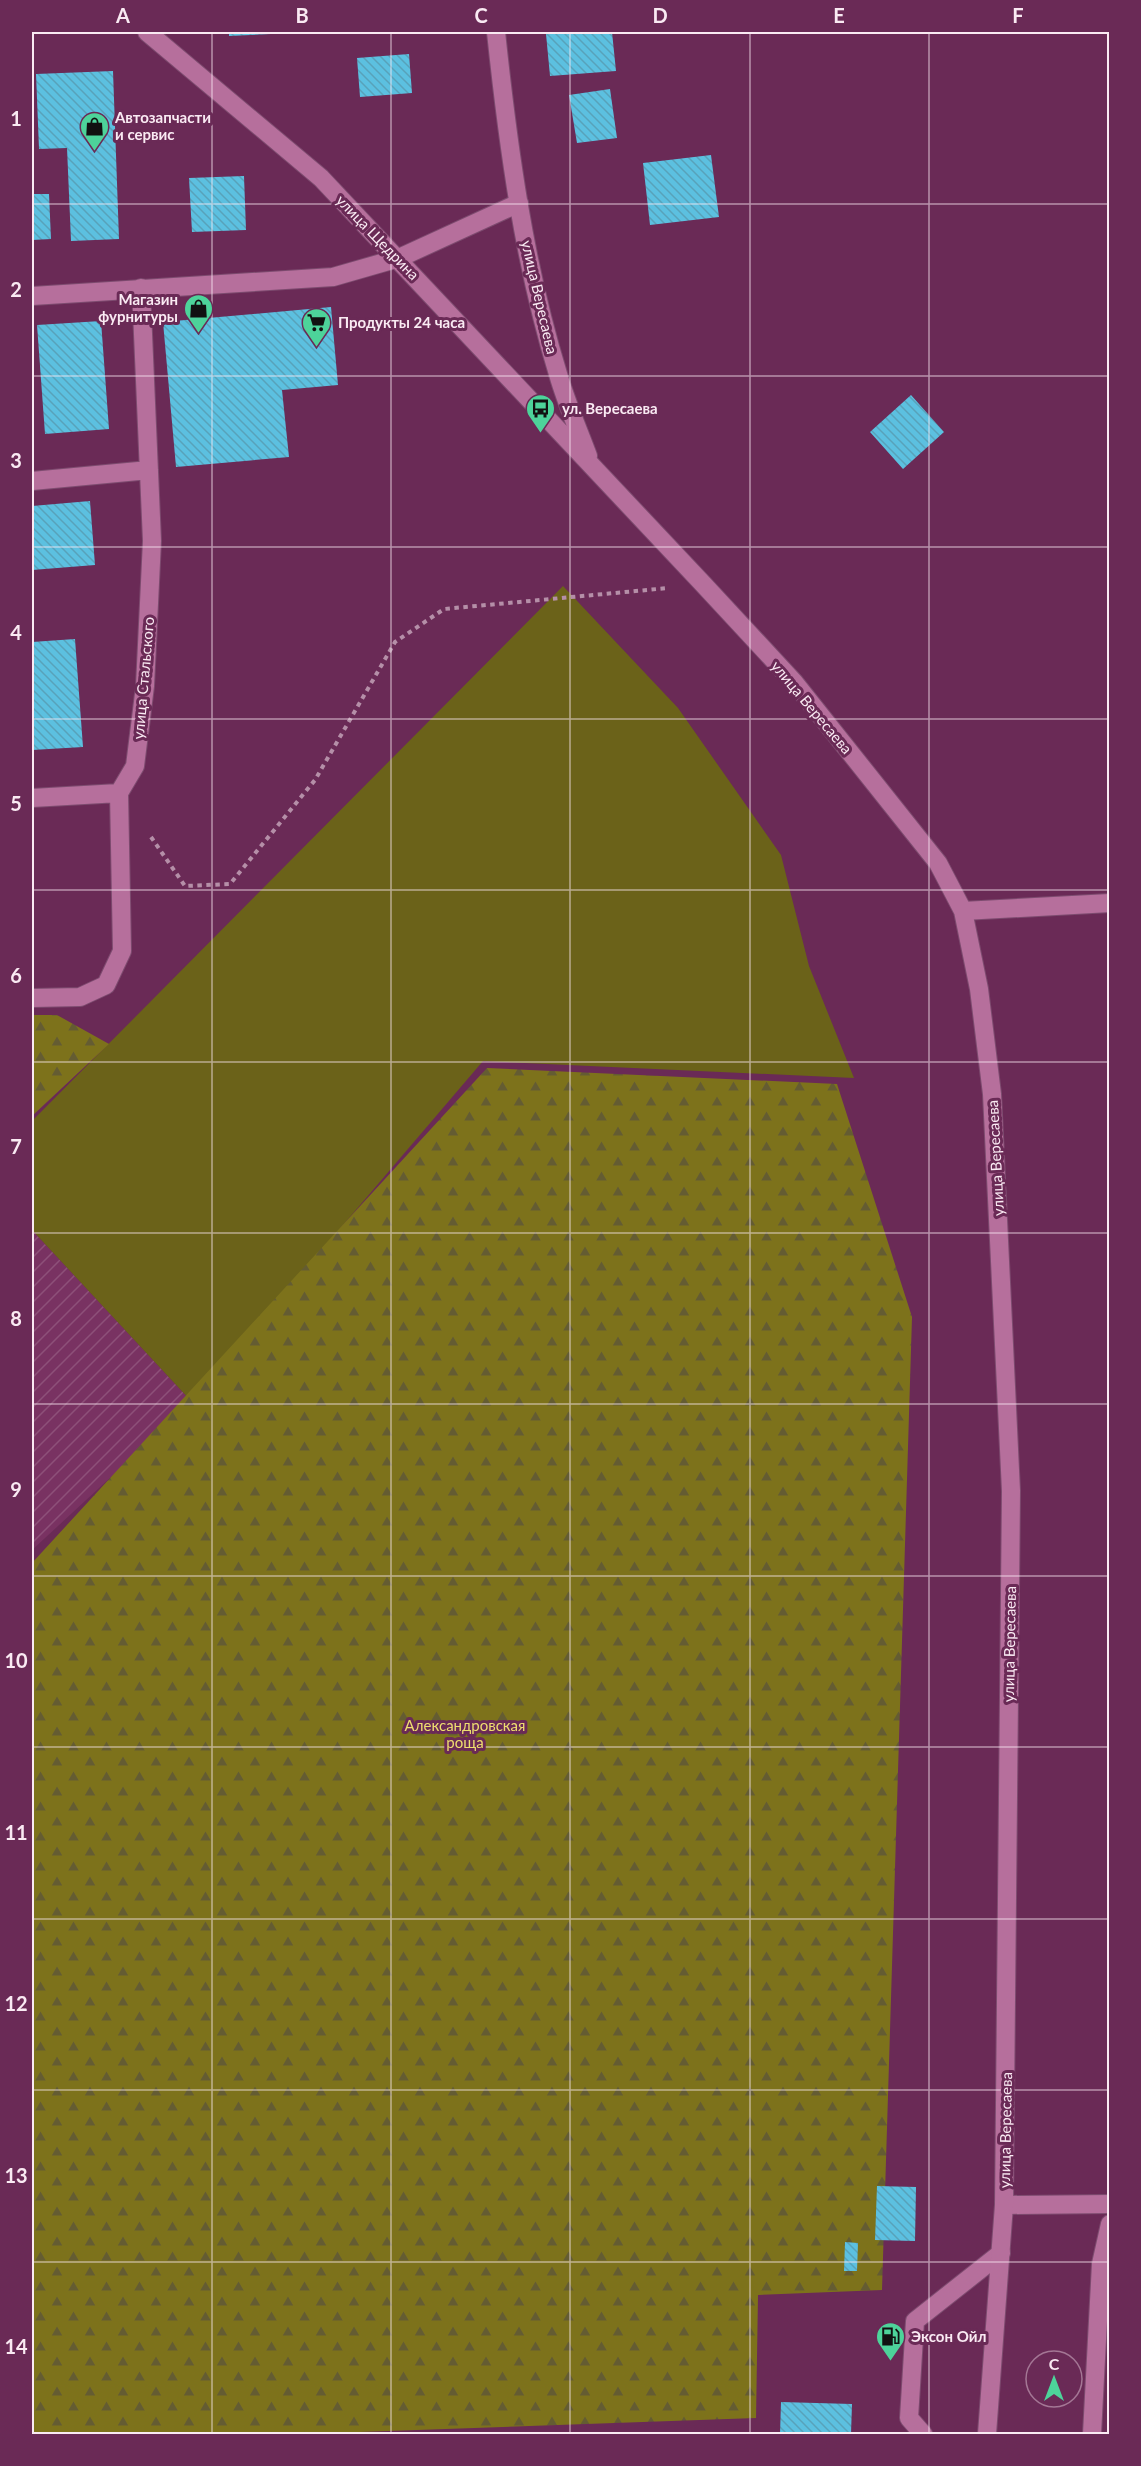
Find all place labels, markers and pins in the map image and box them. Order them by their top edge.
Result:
place label: Автозапчасти и сервис [114,108,211,143]
shop icon: Автозапчасти и сервис [78,110,110,152]
place label: Магазин фурнитуры [98,290,178,325]
shop icon: Магазин фурнитуры [183,292,215,334]
supermarket icon: Продукты 24 часа [301,306,333,348]
place label: Продукты 24 часа [338,313,465,331]
bus stop icon: ул. Вересаева [525,392,557,434]
place label: ул. Вересаева [562,399,658,417]
fuel station icon: Эксон Ойл [874,2320,906,2362]
place label: Эксон Ойл [911,2327,986,2345]

